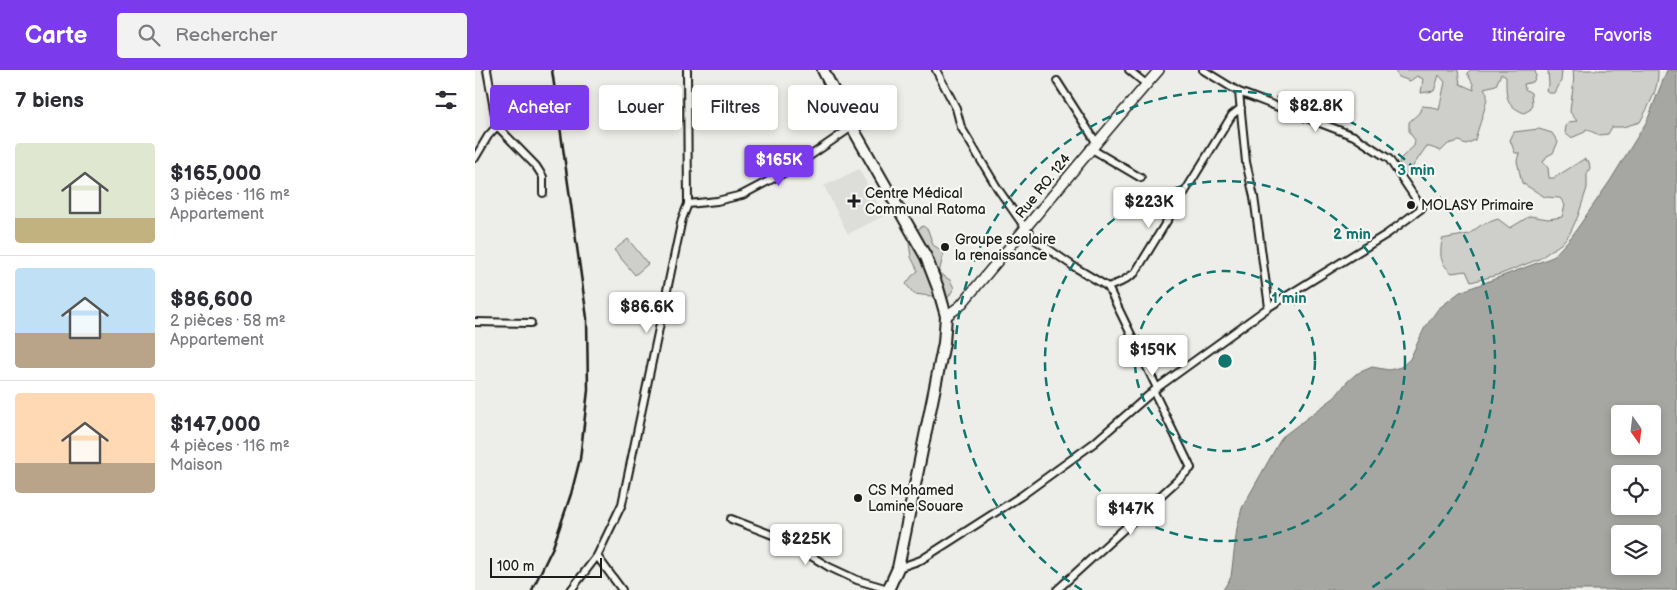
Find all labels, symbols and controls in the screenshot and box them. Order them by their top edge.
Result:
search box [117,13,467,58]
text: Carte [25,21,87,50]
icon: search [135,21,163,49]
text: Rechercher [175,24,277,47]
text: Carte [1418,25,1464,46]
text: Itinéraire [1492,25,1565,46]
text: Favoris [1593,25,1652,46]
chip: Acheter [490,85,589,130]
chip: Louer [599,85,682,130]
chip: Filtres [692,85,778,130]
chip: Nouveau [788,85,897,130]
icon: filters [432,86,460,114]
text: 7 biens [15,88,84,113]
pin: $82.8K [1275,90,1357,133]
text: $82.8K [1289,97,1343,116]
pin: $165K [744,144,814,187]
street label: Rue RO. 124 [1012,150,1074,222]
text: $165K [755,151,803,170]
text: $165,000 [170,161,261,186]
text: 3 min [1397,161,1435,180]
icon: home [55,163,115,223]
place label: Centre Médical Communal Ratoma [865,185,986,218]
text: 3 pièces · 116 m² [170,186,290,205]
pin: $223K [1114,186,1184,229]
text: $223K [1124,193,1174,212]
marker: Centre Médical Communal Ratoma [847,194,861,208]
place label: MOLASY Primaire [1421,197,1534,214]
marker: MOLASY Primaire [1405,199,1417,211]
text: Appartement [170,205,264,224]
text: 2 min [1333,225,1371,244]
place label: Groupe scolaire la renaissance [955,231,1056,264]
marker: Groupe scolaire la renaissance [939,241,951,253]
text: $86,600 [170,287,253,312]
icon: home [55,288,115,348]
text: 1 min [1271,289,1307,308]
pin: $86.6K [606,292,688,334]
text: $86.6K [620,298,674,317]
text: 2 pièces · 58 m² [170,312,286,331]
text: Appartement [170,331,264,350]
pin: $159K [1118,334,1188,377]
text: $159K [1130,341,1176,360]
centre of rings [1216,352,1234,370]
north arrow [1611,405,1661,455]
map controls [1611,405,1661,575]
text: $147,000 [170,412,261,437]
icon: home [55,413,115,473]
text: 4 pièces · 116 m² [170,437,290,456]
text: Maison [170,456,223,475]
button: locate [1611,465,1661,515]
place label: CS Mohamed Lamine Souare [868,482,963,515]
marker: CS Mohamed Lamine Souare [852,492,864,504]
pin: $147K [1096,494,1166,536]
text: $147K [1108,500,1154,519]
pin: $225K [771,524,841,566]
button: layers [1611,525,1661,575]
text: $225K [781,530,831,549]
scale bar [490,555,603,578]
text: 100 m [497,558,534,575]

